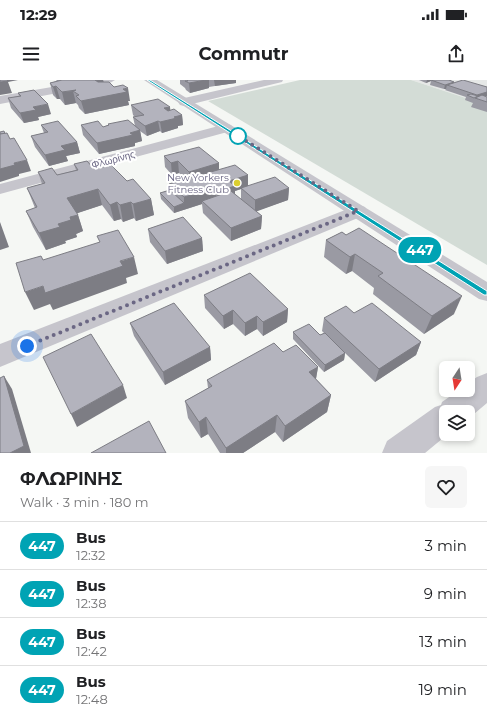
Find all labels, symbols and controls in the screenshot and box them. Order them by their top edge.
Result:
text: 12:29 [20,5,57,24]
icon: menu [20,43,42,65]
text: Commutr [198,43,289,65]
icon: share [445,43,467,65]
unlabelled marker [229,127,247,145]
street label: Φλωρίνης [90,147,136,172]
place label: New Yorkers Fitness Club [167,171,229,196]
marker: New Yorkers Fitness Club [232,178,242,188]
line badge: 447 [397,237,443,263]
text: 447 [406,241,434,259]
your location [17,336,37,356]
north arrow [439,361,475,397]
map controls [439,361,475,441]
button: layers [439,405,475,441]
button: heart [425,466,467,508]
text: ΦΛΩΡΙΝΗΣ [20,467,122,490]
text: Walk · 3 min · 180 m [20,494,148,510]
text: Bus [76,528,106,547]
text: 3 min [425,536,467,555]
text: 447 [28,537,56,555]
text: 12:32 [76,547,105,563]
text: Bus [76,576,106,595]
text: 9 min [424,584,467,603]
text: 447 [28,585,56,603]
text: 12:38 [76,595,106,611]
text: Bus [76,624,106,643]
text: 13 min [419,632,467,651]
text: 447 [28,633,56,651]
text: 12:42 [76,643,107,659]
text: Bus [76,672,106,691]
text: 19 min [418,680,467,699]
text: 447 [28,681,56,699]
text: 12:48 [76,691,108,707]

